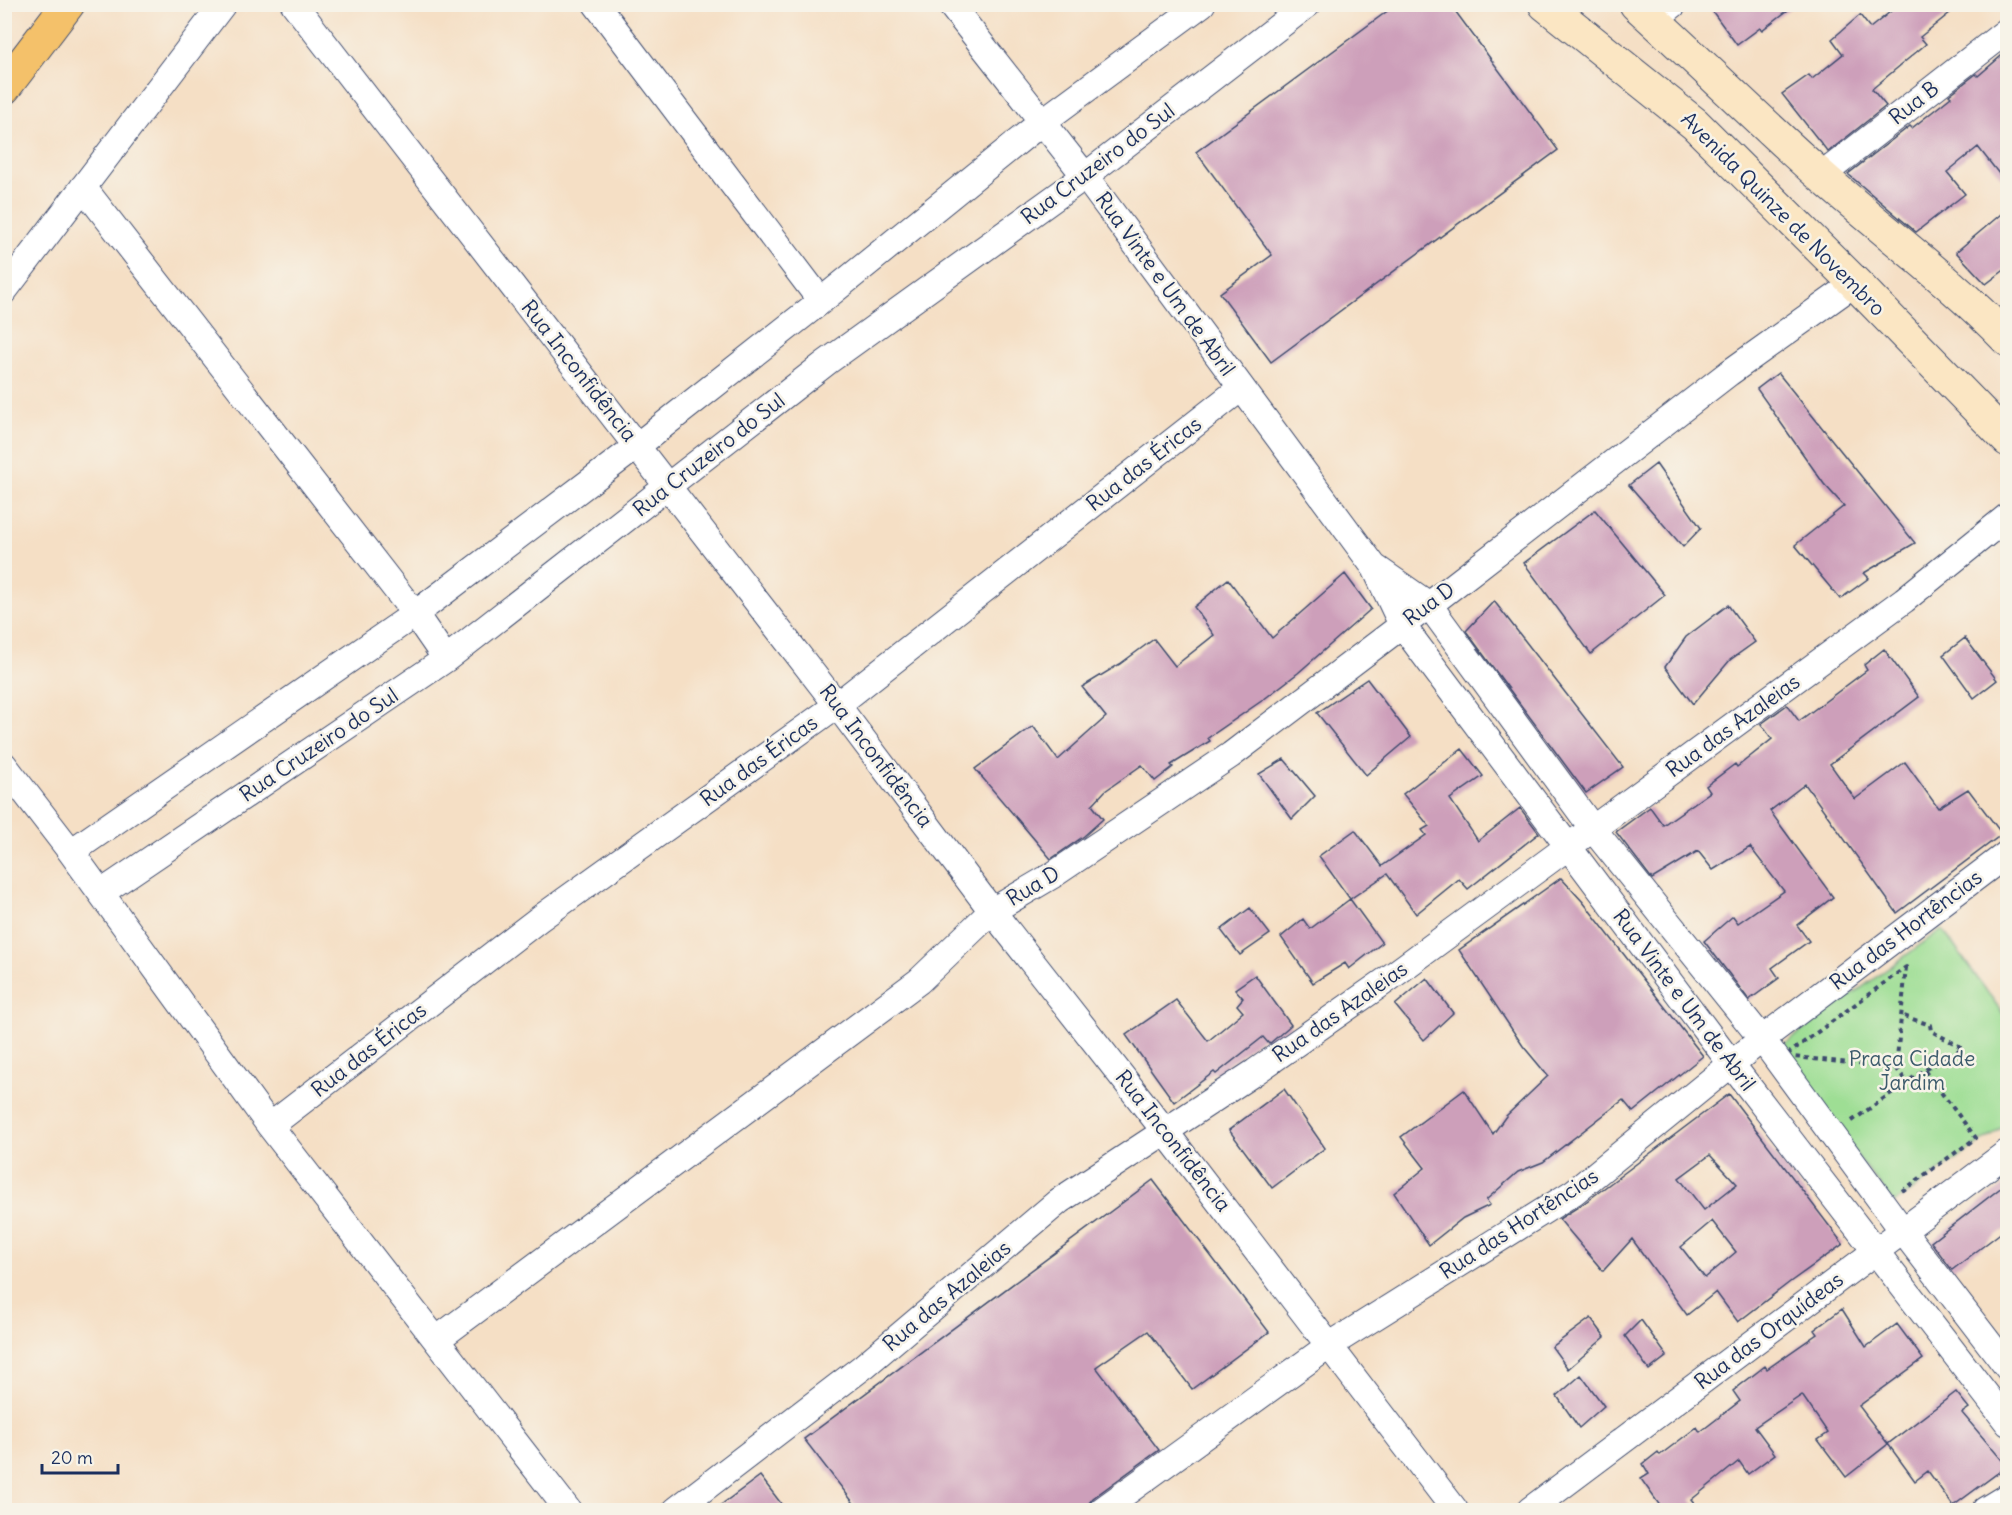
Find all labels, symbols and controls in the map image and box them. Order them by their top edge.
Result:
street label: Rua B [1883,75,1944,131]
street label: Rua Cruzeiro do Sul [1015,97,1180,230]
street label: Avenida Quinze de Novembro [1675,106,1891,322]
street label: Rua Vinte e Um de Abril [1090,186,1241,381]
street label: Rua Inconfidência [516,294,643,447]
street label: Rua Cruzeiro do Sul [627,387,790,522]
street label: Rua das Éricas [1081,410,1207,517]
street label: Rua D [1398,576,1460,632]
street label: Rua das Azaleias [1660,668,1805,783]
street label: Rua Inconfidência [814,679,939,833]
street label: Rua Cruzeiro do Sul [234,682,403,808]
street label: Rua das Éricas [695,709,823,812]
street label: Rua D [1001,859,1064,912]
street label: Rua das Hortências [1824,863,1987,996]
street label: Rua Vinte e Um de Abril [1607,903,1762,1096]
street label: Rua das Azaleias [1267,955,1413,1068]
street label: Rua das Éricas [306,996,432,1103]
park label: Praça Cidade Jardim [1849,1045,1975,1096]
street label: Rua Inconfidência [1110,1064,1237,1217]
street label: Rua das Hortências [1434,1162,1603,1285]
street label: Rua das Azaleias [877,1234,1016,1357]
street label: Rua das Orquídeas [1689,1266,1849,1395]
scale bar [42,1437,118,1475]
text: 20 m [51,1446,93,1469]

